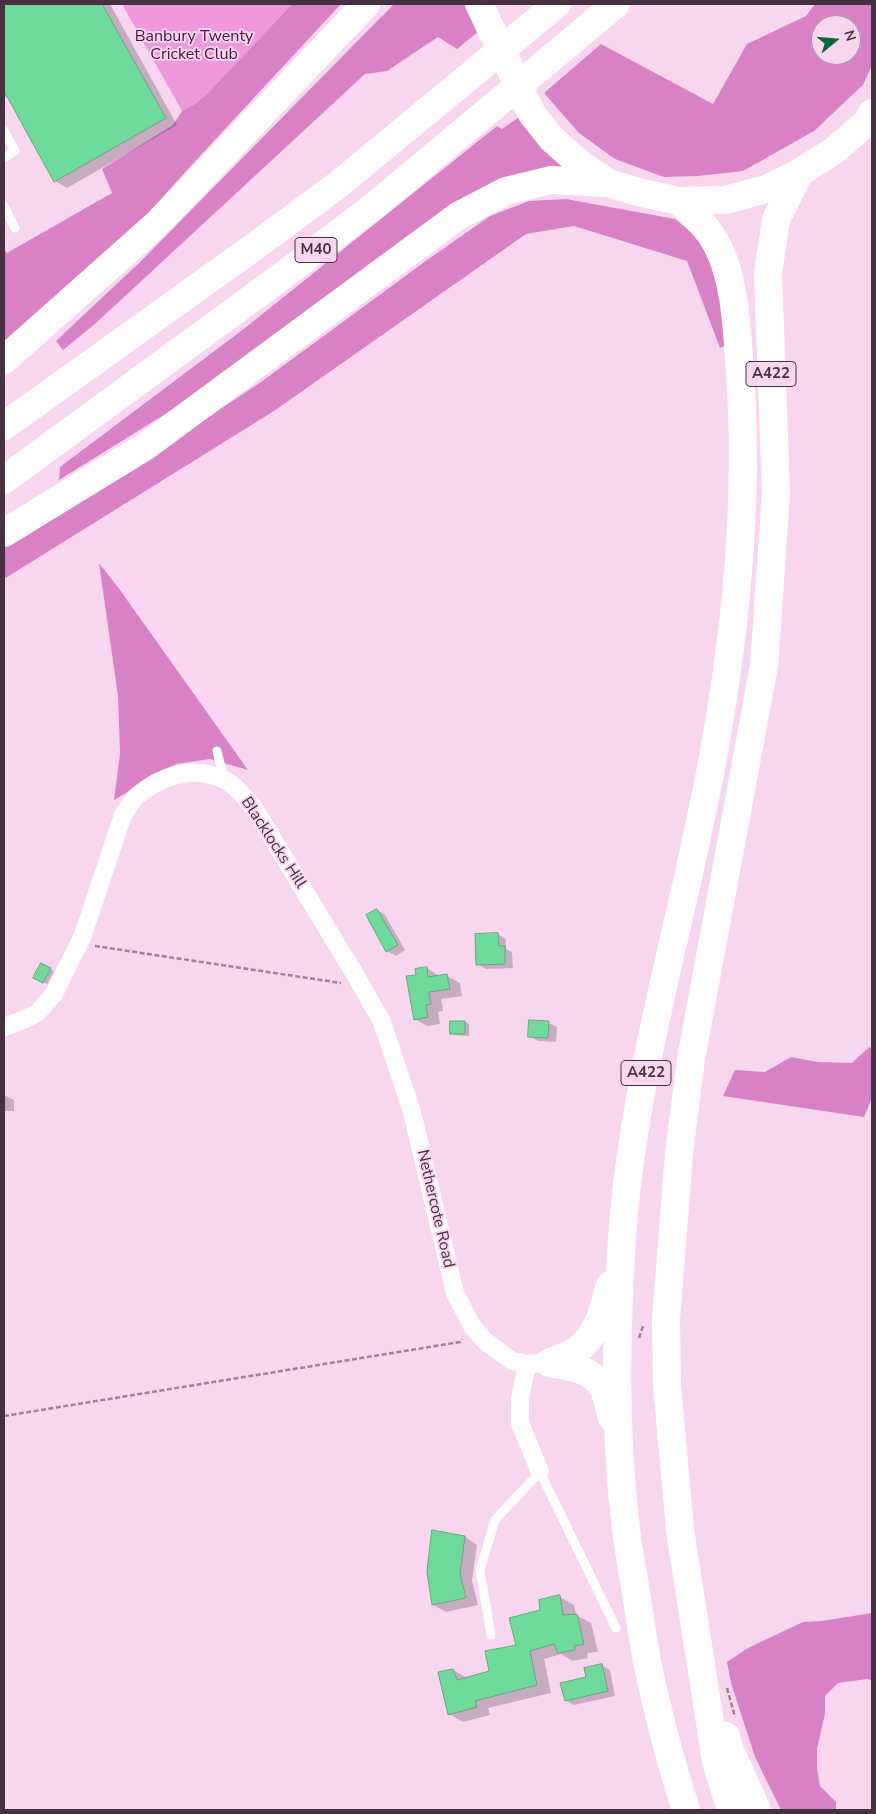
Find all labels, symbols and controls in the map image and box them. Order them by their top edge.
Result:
north arrow [811,15,861,65]
park label: Banbury Twenty Cricket Club [135,27,253,65]
text: N [839,28,860,44]
road number: M40 [295,238,337,262]
road number: A422 [746,362,796,386]
street label: Blacklocks Hill [236,794,310,892]
road number: A422 [621,1060,671,1086]
street label: Nethercote Road [412,1148,458,1270]

